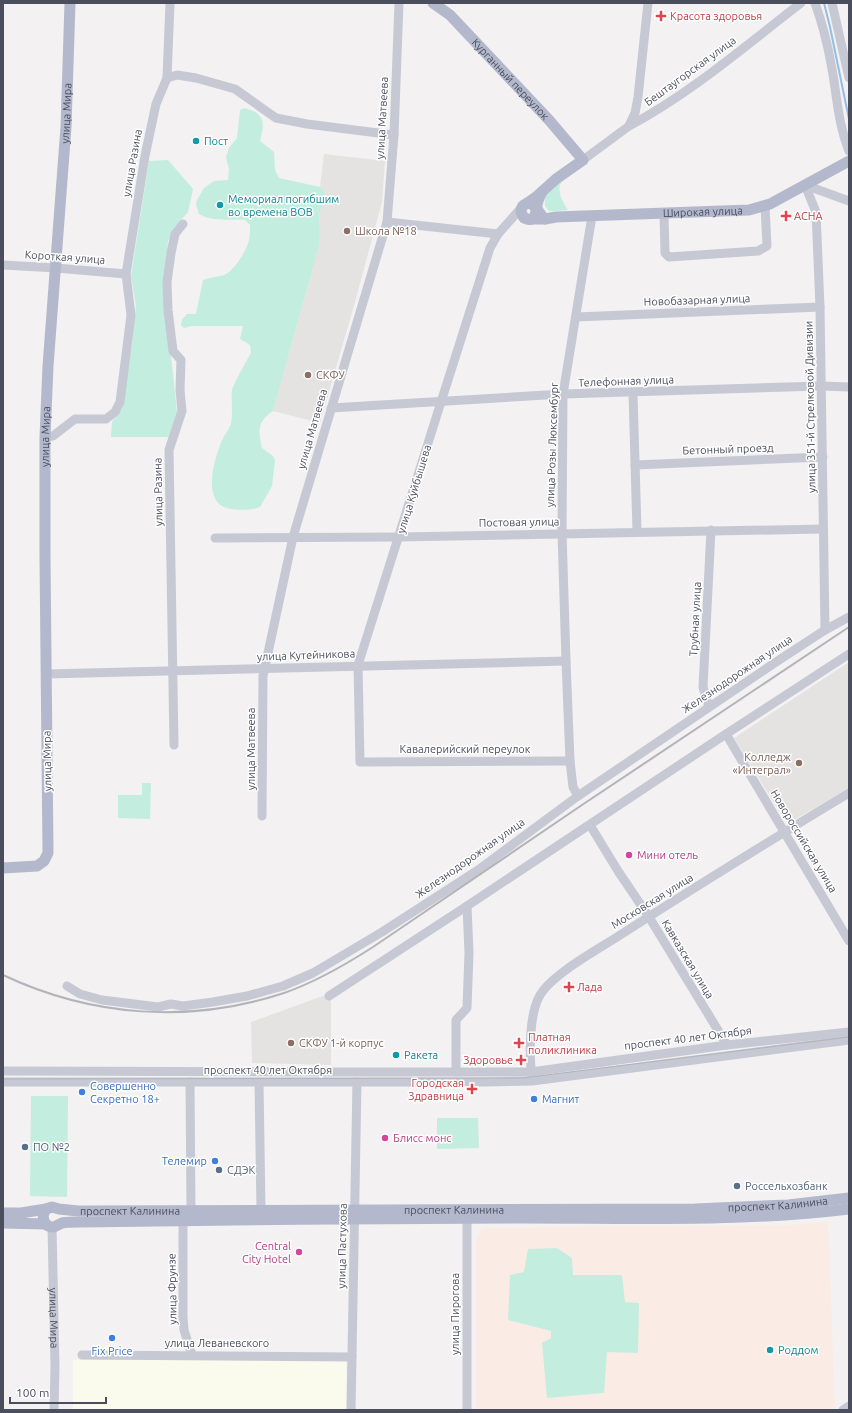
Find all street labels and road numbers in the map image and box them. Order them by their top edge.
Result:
street label: Бештаугорская улица [642,34,738,108]
street label: Курганный переулок [469,36,552,122]
street label: улица Матвеева [374,76,390,160]
street label: улица Мира [59,83,73,144]
street label: улица Разина [120,128,144,198]
street label: Широкая улица [663,204,743,219]
street label: Короткая улица [24,248,106,266]
street label: Новобазарная улица [643,292,751,308]
street label: улица 351-й Стрелковой Дивизии [802,321,818,493]
street label: Телефонная улица [578,373,674,389]
street label: улица Розы Люксембург [544,382,560,508]
street label: улица Матвеева [295,388,329,470]
street label: улица Мира [39,406,52,467]
street label: Бетонный проезд [682,441,774,457]
street label: улица Куйбышева [395,443,433,535]
street label: улица Разина [151,458,165,526]
street label: Постовая улица [478,515,560,529]
street label: Трубная улица [687,581,703,657]
street label: Железнодорожная улица [680,633,794,715]
street label: улица Кутейникова [257,647,355,663]
street label: улица Матвеева [245,708,257,790]
street label: улица Мира [40,731,54,791]
street label: Кавалерийский переулок [400,743,531,755]
street label: Новороссийская улица [769,787,839,895]
street label: Железнодорожная улица [413,816,527,900]
street label: Московская улица [609,871,695,931]
street label: Кавказская улица [660,917,716,1001]
street label: проспект 40 лет Октября [624,1024,752,1052]
street label: проспект 40 лет Октября [204,1064,332,1076]
street label: проспект Калинина [728,1194,828,1214]
street label: улица Пастухова [335,1203,349,1289]
street label: проспект Калинина [404,1204,504,1216]
street label: проспект Калинина [80,1205,180,1217]
street label: улица Фрунзе [165,1253,179,1325]
street label: улица Пирогова [449,1273,461,1355]
street label: улица Мира [47,1287,61,1349]
street label: улица Леваневского [165,1337,269,1349]

